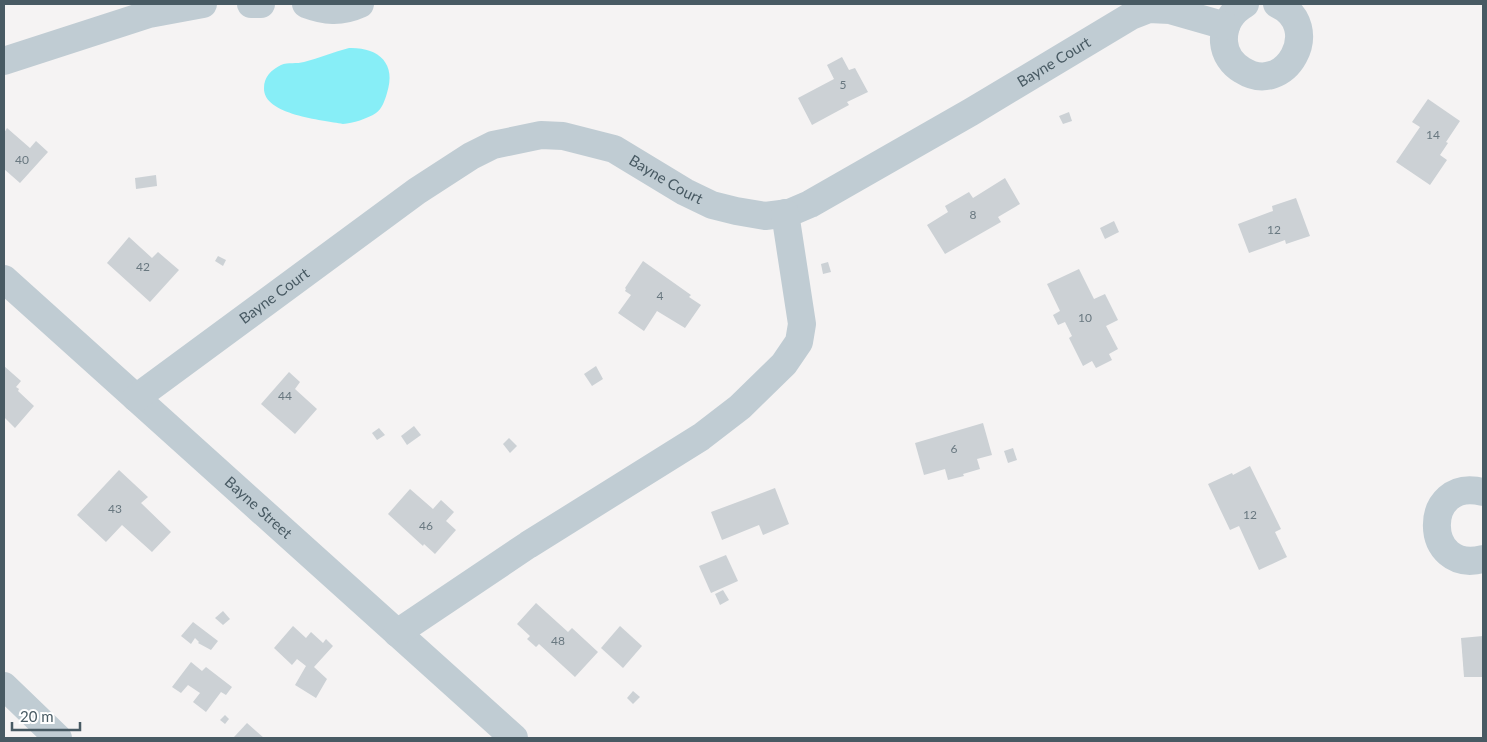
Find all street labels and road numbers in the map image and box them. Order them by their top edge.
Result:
street label: Bayne Court [1014,32,1094,90]
street label: Bayne Court [626,150,707,208]
street label: Bayne Court [235,263,313,327]
street label: Bayne Street [222,472,297,542]

